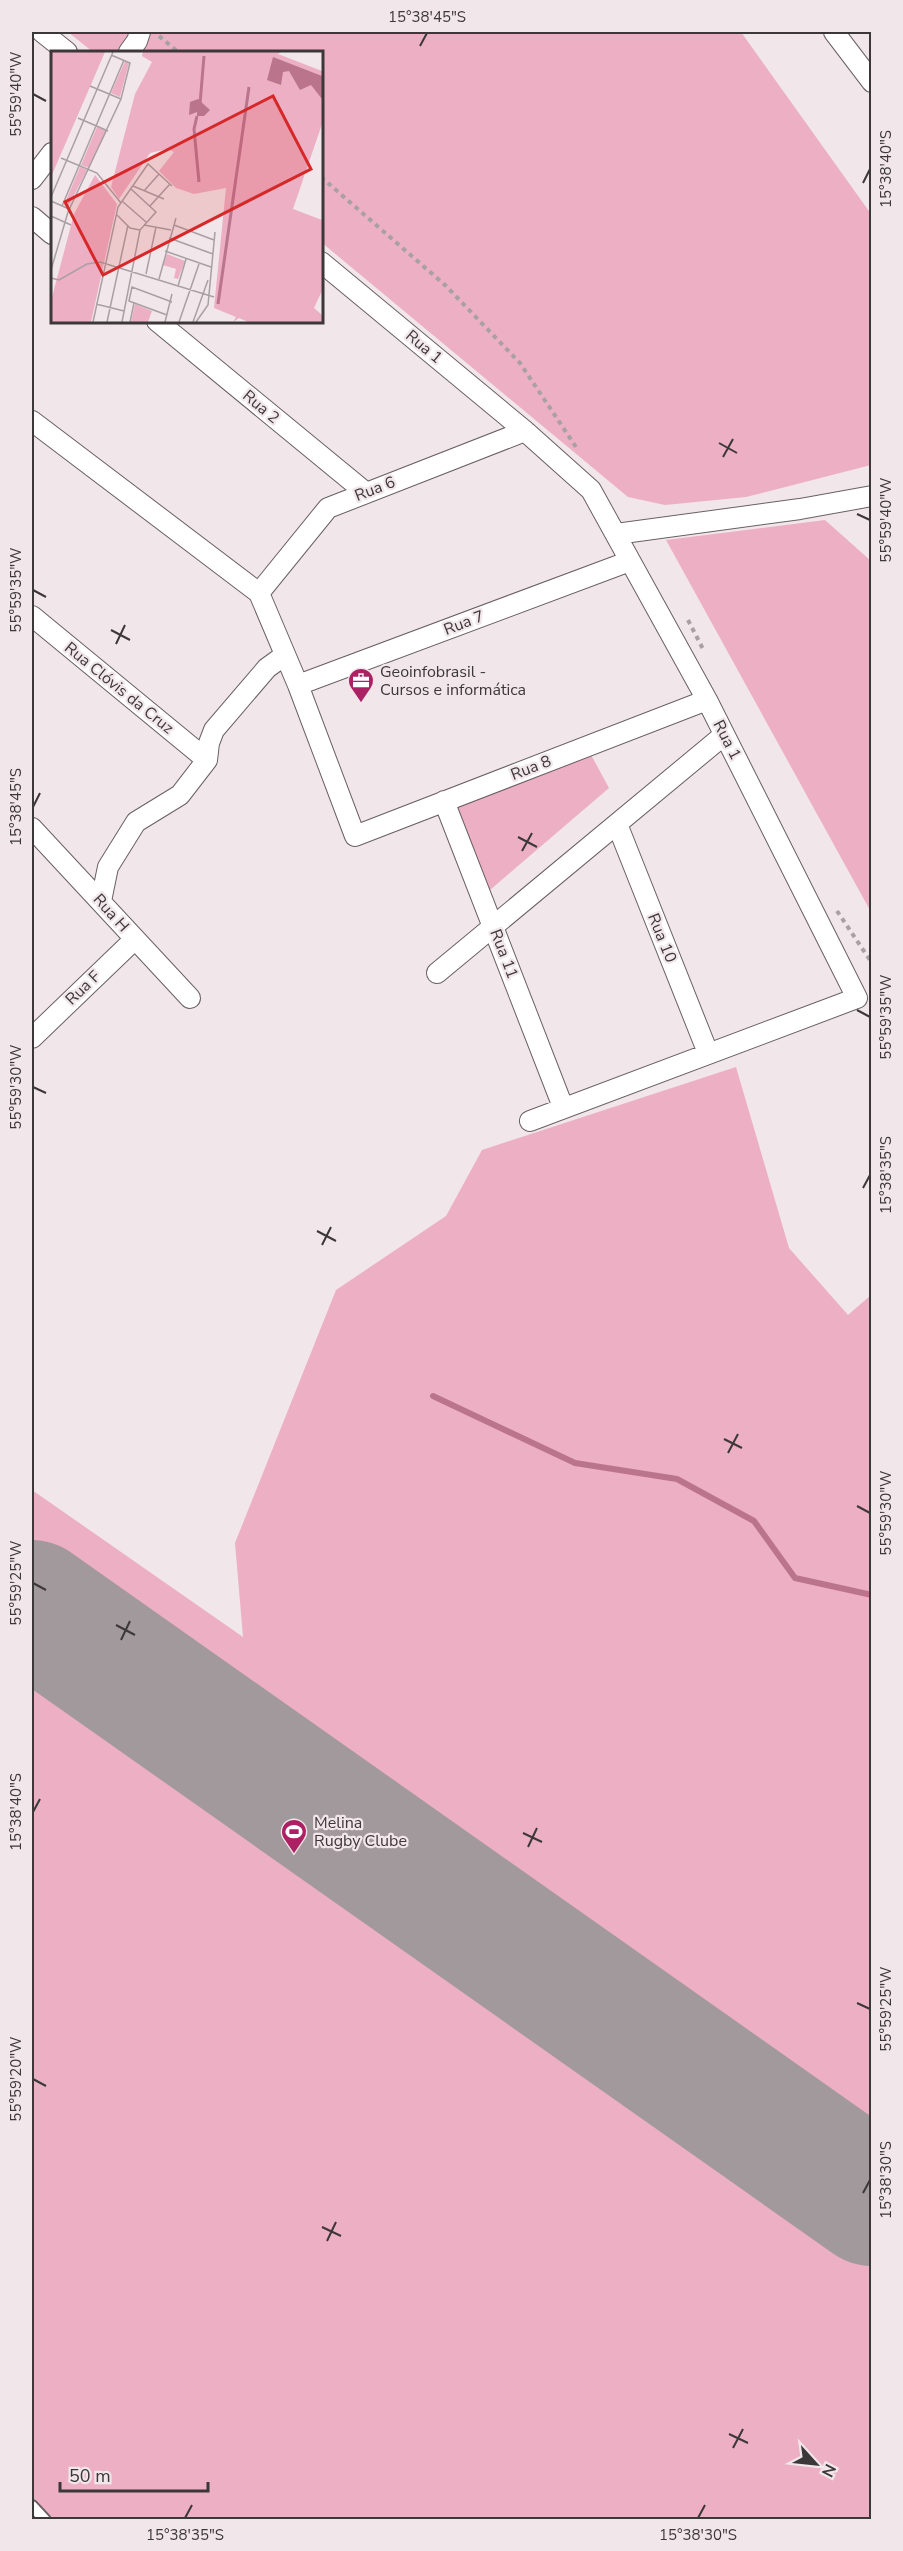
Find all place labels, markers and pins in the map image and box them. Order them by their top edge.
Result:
place label: Geoinfobrasil - Cursos e informática [380,661,526,701]
office icon: Geoinfobrasil - Cursos e informática [346,666,376,704]
place label: Melina Rugby Clube [314,1812,407,1852]
sports icon: Melina Rugby Clube [279,1817,309,1855]

